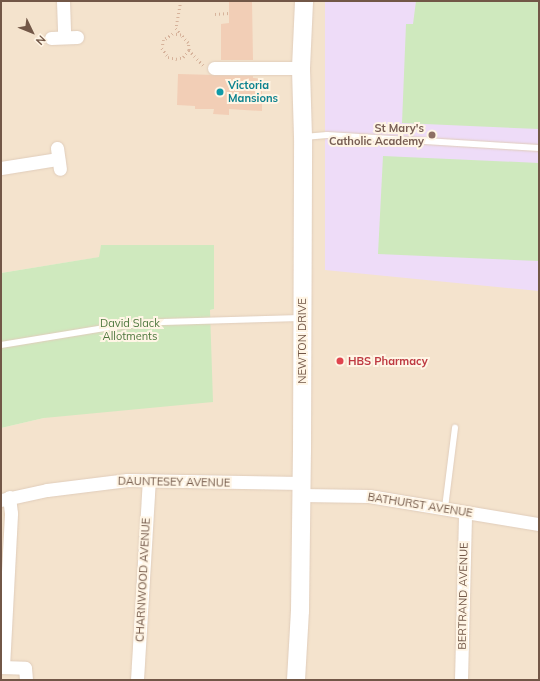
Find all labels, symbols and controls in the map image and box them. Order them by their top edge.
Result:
north arrow [12,12,52,52]
text: N [33,32,49,48]
place label: Victoria Mansions [228,79,278,105]
marker: Victoria Mansions [215,87,225,97]
place label: St Mary's Catholic Academy [329,122,424,148]
marker: St Mary's Catholic Academy [427,130,437,140]
street label: NEWTON DRIVE [295,298,309,384]
park label: David Slack Allotments [100,317,160,343]
place label: HBS Pharmacy [348,354,428,368]
marker: HBS Pharmacy [335,356,345,366]
street label: DAUNTESEY AVENUE [118,474,230,490]
street label: BATHURST AVENUE [367,490,473,520]
street label: CHARNWOOD AVENUE [133,518,153,642]
street label: BERTRAND AVENUE [455,542,471,650]

